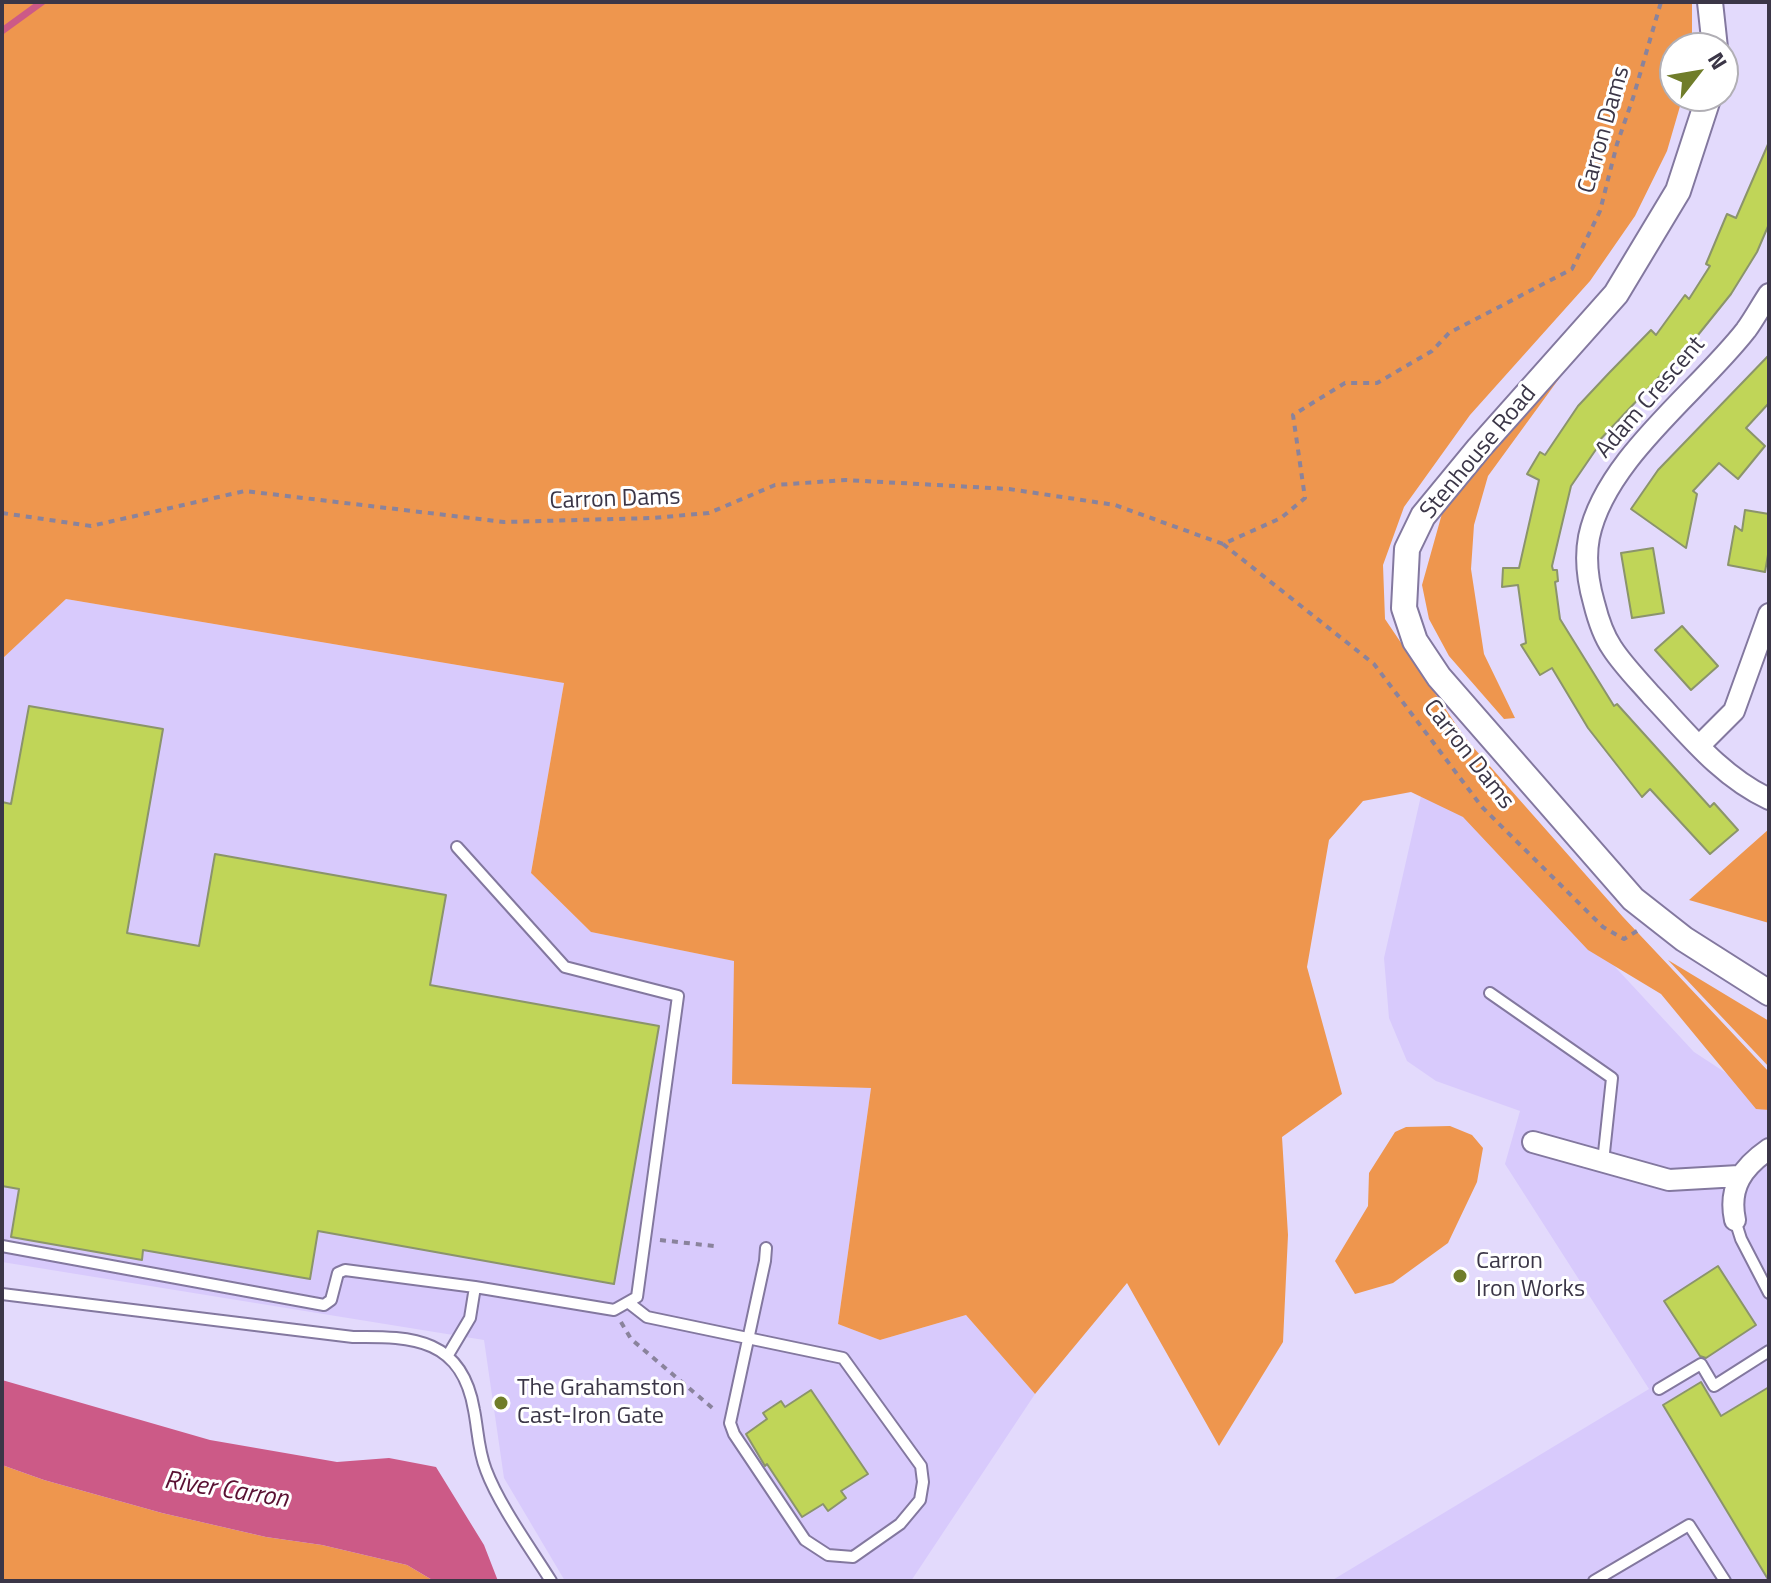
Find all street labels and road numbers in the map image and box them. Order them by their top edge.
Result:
street label: Carron Dams [1573,63,1637,197]
street label: Adam Crescent [1590,331,1712,465]
street label: Stenhouse Road [1415,381,1543,525]
street label: Carron Dams [549,483,681,517]
street label: Carron Dams [1416,695,1520,815]

